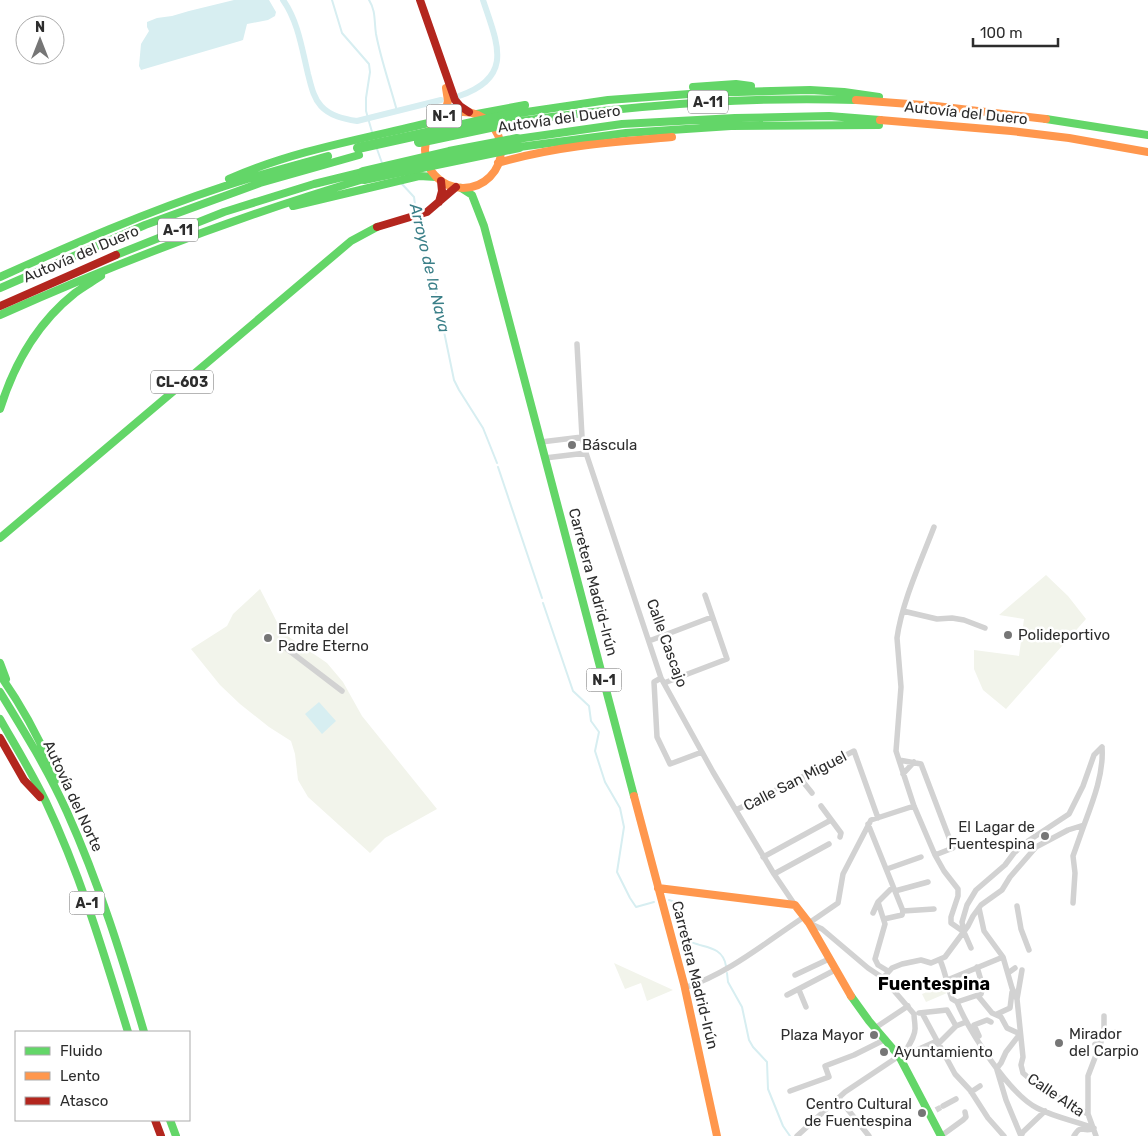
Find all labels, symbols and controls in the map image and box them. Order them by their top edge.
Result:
north arrow [15,15,65,65]
scale bar [973,15,1058,47]
text: N [35,19,45,36]
text: 100 m [980,24,1022,42]
road number: A-11 [688,90,728,114]
street label: Autovía del Duero [904,98,1028,128]
street label: Autovía del Duero [497,101,621,137]
road number: N-1 [426,104,462,128]
water label: Arroyo de la Nava [406,201,454,334]
road number: A-11 [158,218,198,242]
street label: Autovía del Duero [21,222,141,286]
road number: CL-603 [151,371,213,394]
place label: Báscula [582,436,637,454]
marker: Báscula [566,439,578,451]
street label: Carretera Madrid-Irún [565,506,621,658]
street label: Calle Cascajo [643,596,691,690]
place label: Ermita del Padre Eterno [278,620,369,655]
place label: Polideportivo [1018,626,1110,644]
marker: Polideportivo [1002,629,1014,641]
marker: Ermita del Padre Eterno [262,632,274,644]
road number: N-1 [586,668,622,692]
street label: Autovía del Norte [39,737,107,855]
street label: Calle San Miguel [740,747,850,815]
place label: El Lagar de Fuentespina [948,818,1035,853]
marker: El Lagar de Fuentespina [1039,830,1051,842]
road number: A-1 [70,891,104,914]
street label: Carretera Madrid-Irún [668,899,722,1051]
district label: Fuentespina [878,973,990,995]
place label: Mirador del Carpio [1069,1025,1139,1060]
place label: Plaza Mayor [781,1026,864,1044]
marker: Plaza Mayor [868,1029,880,1041]
legend [15,1031,190,1121]
marker: Mirador del Carpio [1053,1037,1065,1049]
text: Fluido [60,1042,103,1060]
place label: Ayuntamiento [894,1043,993,1061]
marker: Ayuntamiento [878,1046,890,1058]
text: Lento [60,1067,100,1085]
street label: Calle Alta [1024,1069,1088,1121]
text: Atasco [60,1092,108,1110]
place label: Centro Cultural de Fuentespina [804,1095,912,1130]
marker: Centro Cultural de Fuentespina [916,1107,928,1119]

